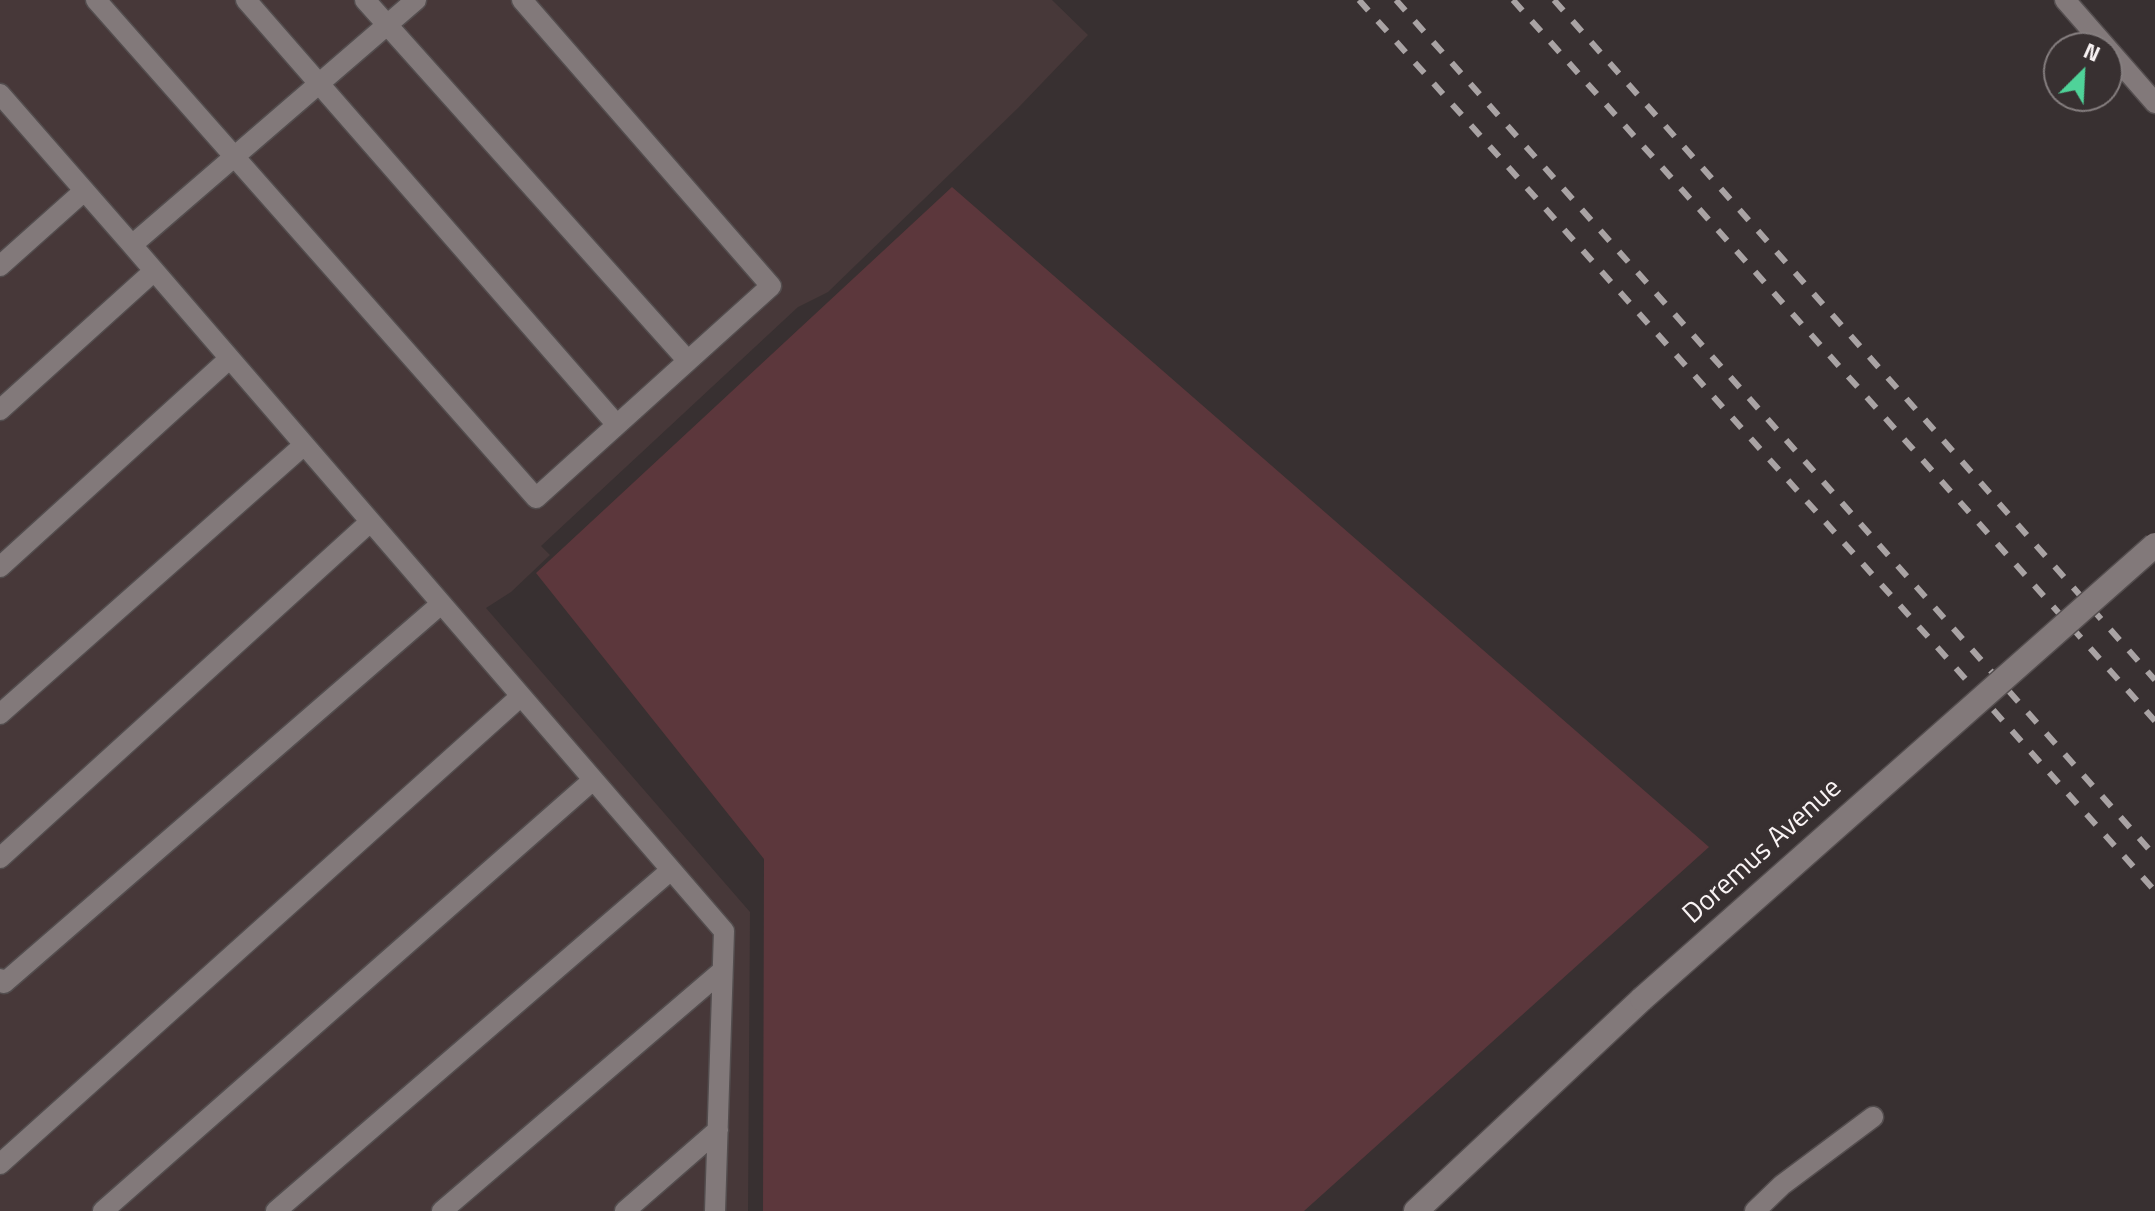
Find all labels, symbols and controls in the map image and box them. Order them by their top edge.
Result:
north arrow [2043,32,2123,112]
text: N [2078,33,2106,71]
street label: Doremus Avenue [1677,772,1849,932]

